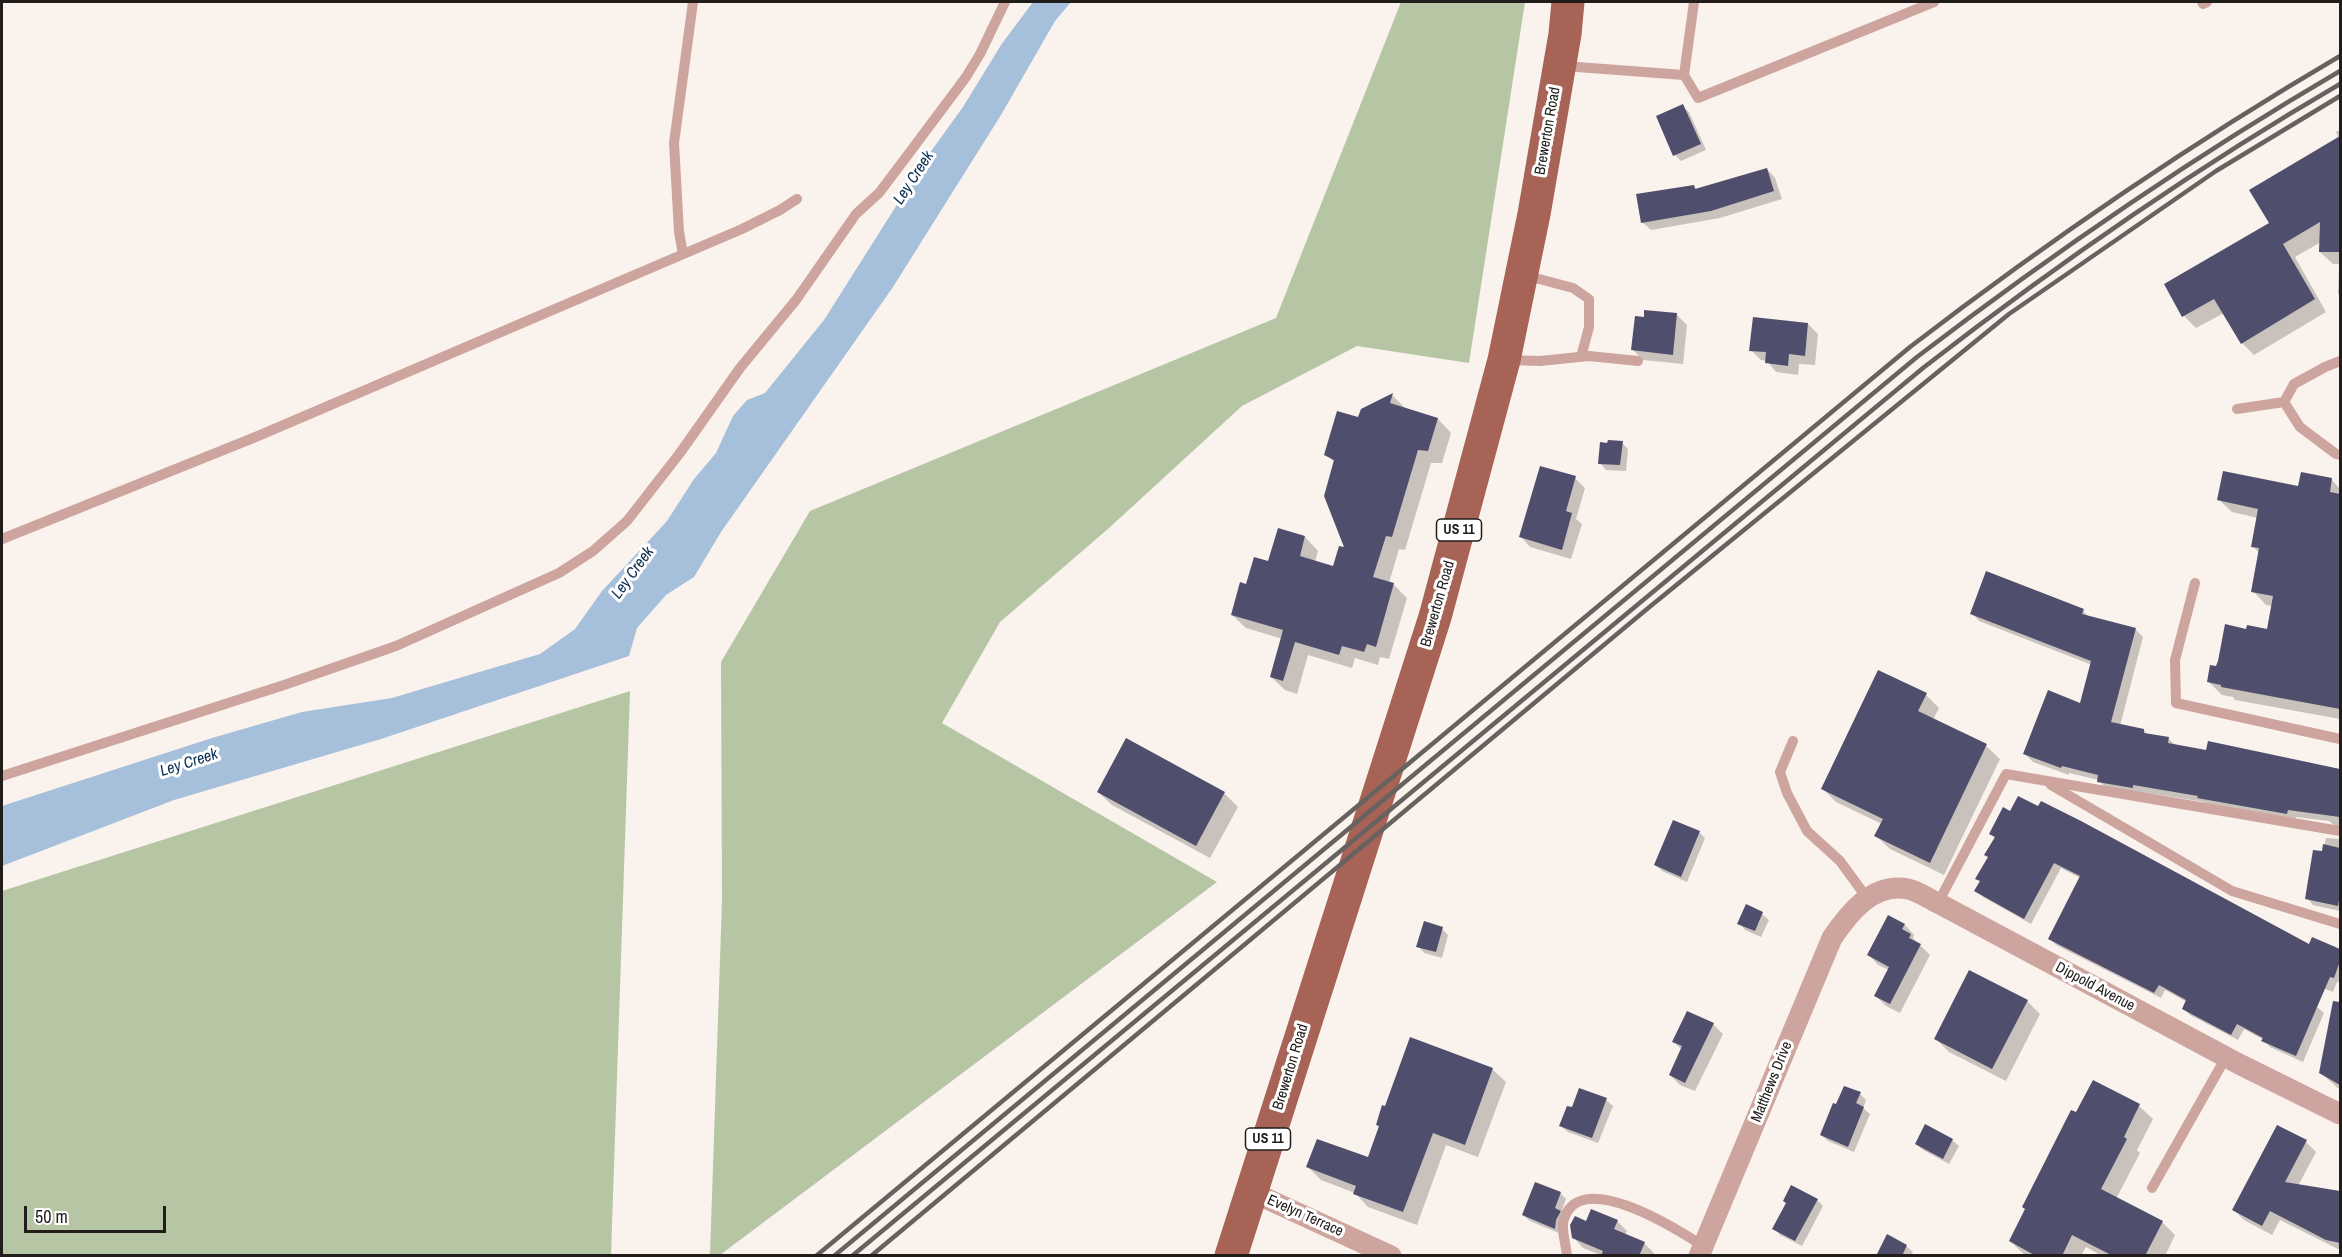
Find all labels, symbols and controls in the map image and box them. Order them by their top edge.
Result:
street label: Brewerton Road [1531,86,1565,176]
water label: Ley Creek [890,148,938,208]
road number: US 11 [1436,519,1482,541]
water label: Ley Creek [608,543,658,603]
street label: Brewerton Road [1417,559,1459,649]
water label: Ley Creek [158,745,220,781]
street label: Dippold Avenue [2052,959,2138,1015]
street label: Brewerton Road [1269,1022,1313,1112]
street label: Matthews Drive [1748,1039,1796,1125]
road number: US 11 [1246,1128,1290,1150]
street label: Evelyn Terrace [1264,1191,1346,1241]
scale bar [27,1194,170,1232]
text: 50 m [35,1204,68,1229]

